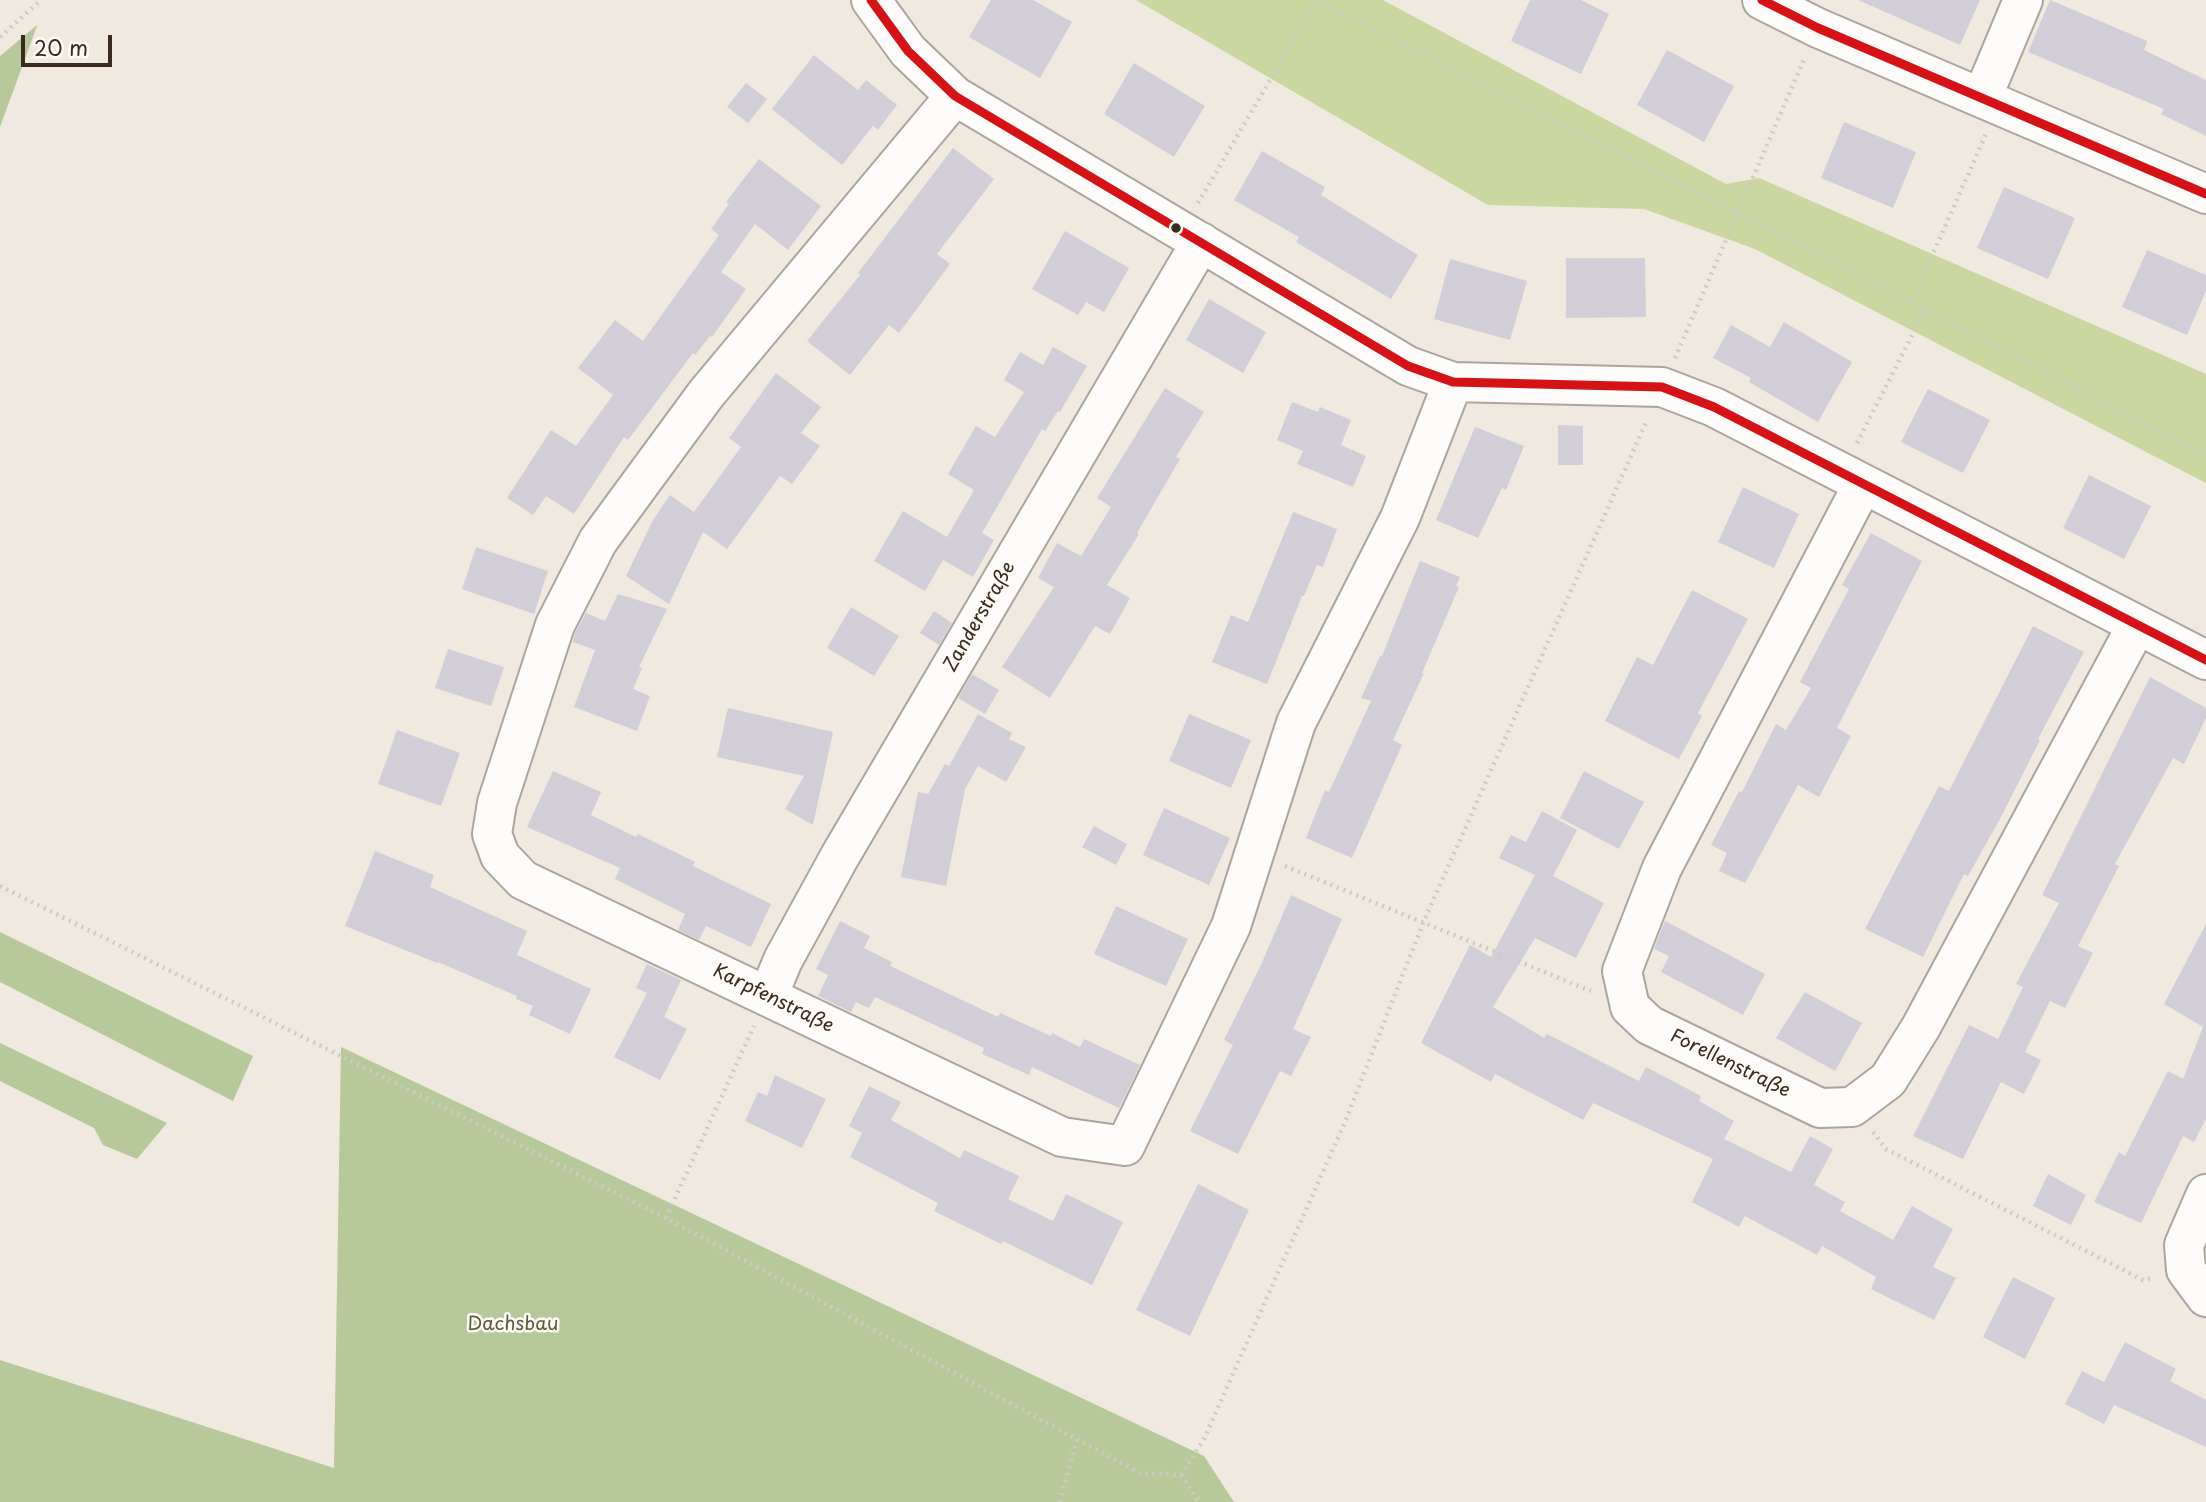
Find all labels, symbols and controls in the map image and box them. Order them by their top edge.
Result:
scale bar [24,21,116,65]
text: 20 m [34,31,88,63]
unlabelled marker [1169,221,1183,235]
street label: Zanderstraße [939,558,1021,676]
street label: Karpfenstraße [709,960,837,1038]
street label: Forellenstraße [1666,1025,1794,1103]
park label: Dachsbau [468,1314,558,1336]

